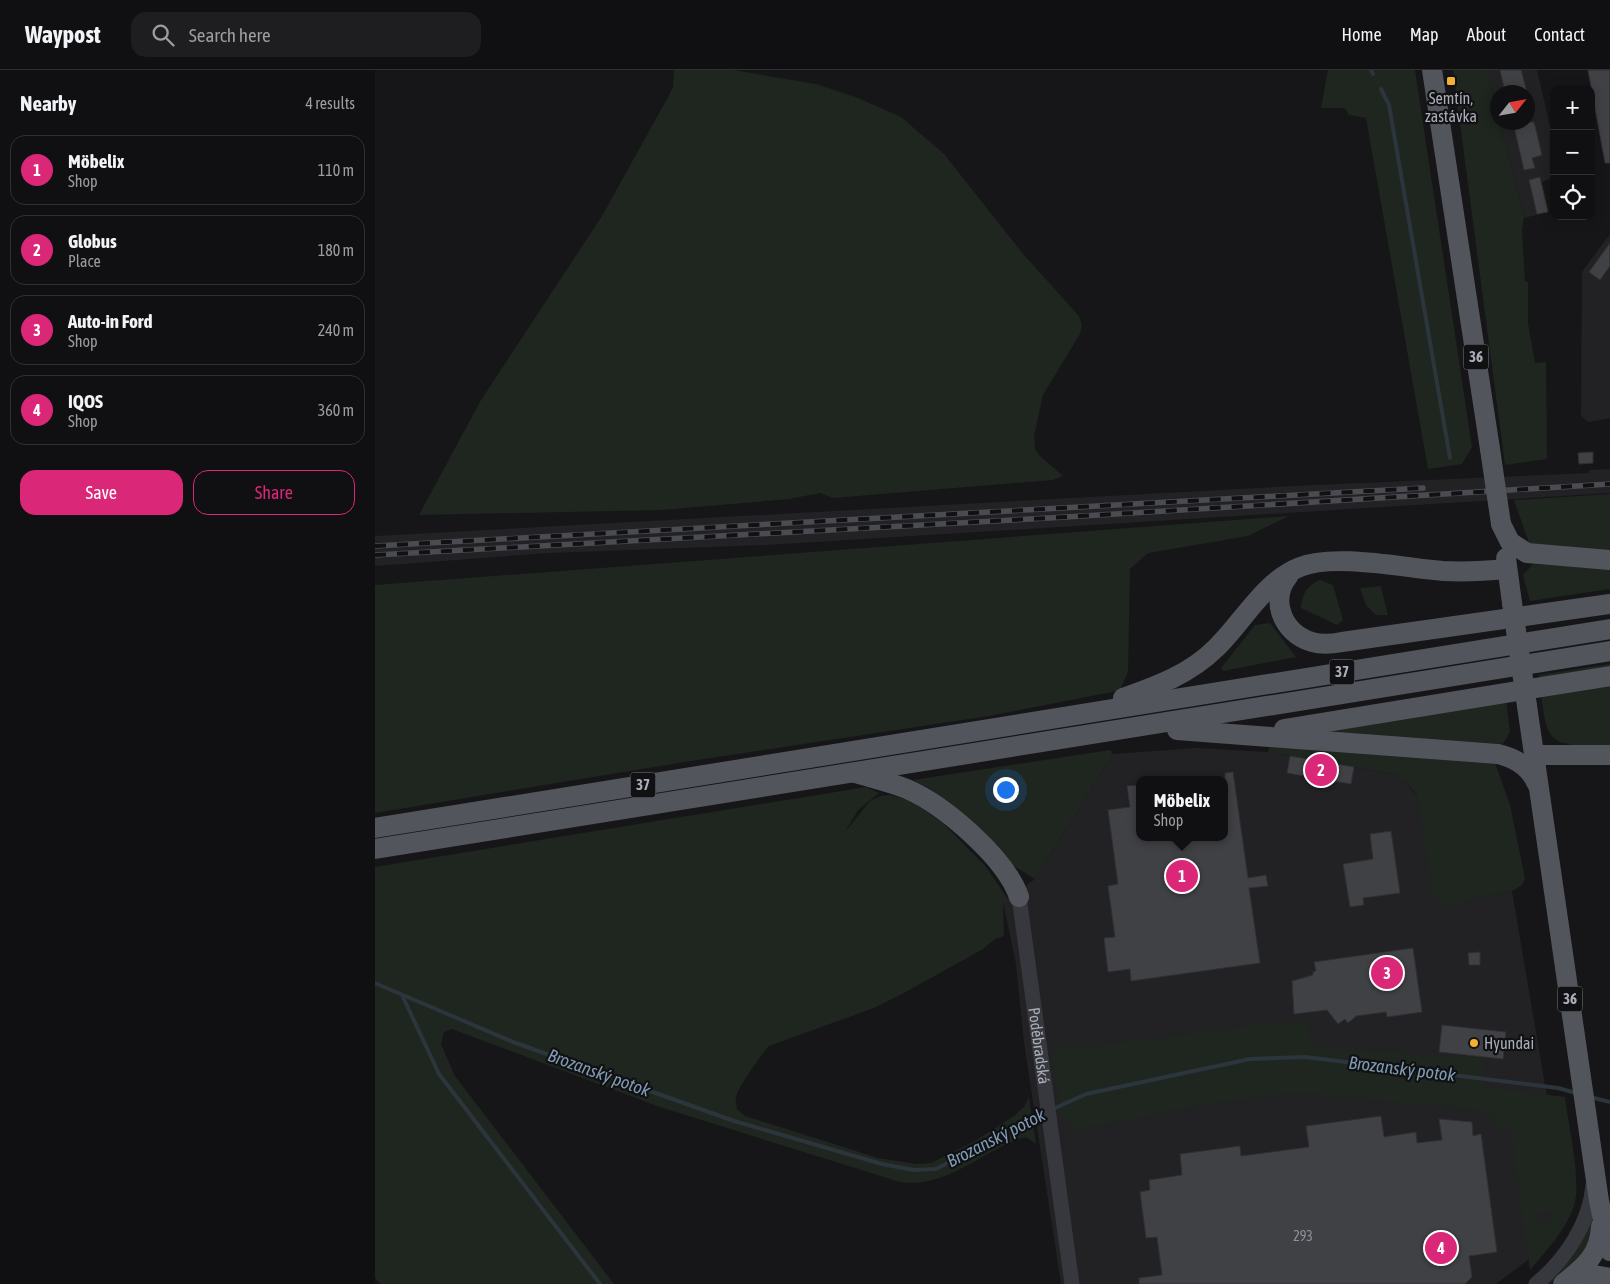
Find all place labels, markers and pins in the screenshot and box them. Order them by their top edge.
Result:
marker: Semtín, zastávka [1445,75,1457,87]
place label: Semtín, zastávka [1425,89,1477,125]
pin: 2 [1305,751,1337,789]
pin: 1 [1166,857,1198,895]
pin: 3 [1371,954,1403,992]
place label: Hyundai [1484,1034,1534,1053]
marker: Hyundai [1468,1037,1480,1049]
pin: 4 [1425,1229,1457,1267]

